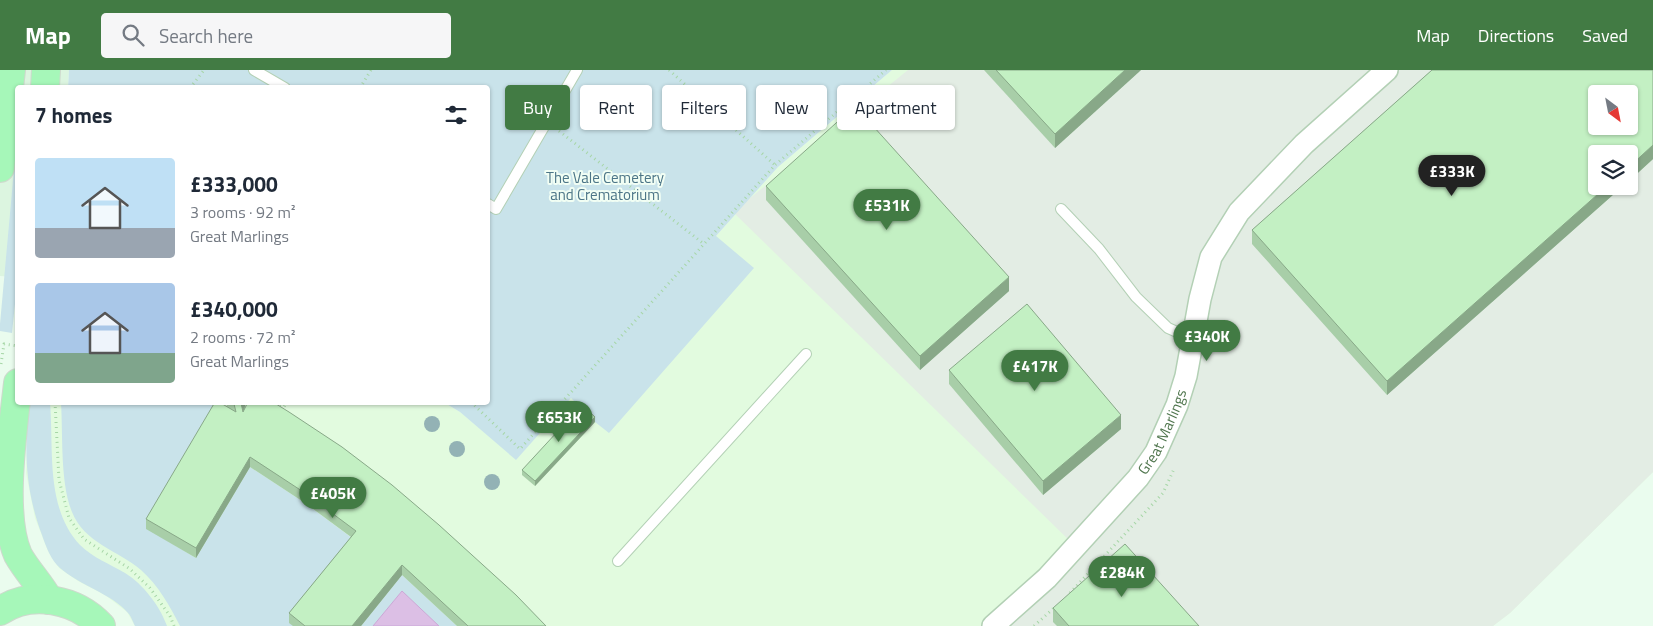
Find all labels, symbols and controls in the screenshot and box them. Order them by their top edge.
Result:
search box [101,13,451,58]
text: Map [25,17,71,53]
icon: search [119,21,147,49]
text: Search here [159,21,253,50]
text: Map [1416,22,1450,49]
text: Directions [1478,22,1554,49]
text: Saved [1582,22,1628,49]
chip: Buy [505,85,570,130]
chip: Rent [580,85,652,130]
chip: Filters [662,85,746,130]
chip: New [756,85,827,130]
chip: Apartment [837,85,955,130]
north arrow [1588,85,1638,135]
map controls [1588,85,1638,195]
text: 7 homes [35,99,112,131]
icon: filters [442,101,470,129]
button: layers [1588,145,1638,195]
pin: £333K [1417,154,1487,197]
text: £333K [1429,159,1475,183]
park label: The Vale Cemetery and Crematorium [546,166,664,206]
text: £333,000 [190,168,278,200]
icon: home [75,178,135,238]
pin: £531K [852,189,922,231]
text: £531K [864,193,910,217]
text: 3 rooms · 92 m² [190,200,295,224]
text: Great Marlings [190,224,289,248]
text: £340,000 [190,293,278,325]
icon: home [75,303,135,363]
pin: £340K [1172,320,1242,362]
text: £340K [1184,324,1230,348]
text: 2 rooms · 72 m² [190,325,295,349]
text: Great Marlings [190,349,289,373]
pin: £417K [1000,350,1070,392]
text: £417K [1012,354,1058,378]
street label: Great Marlings [1132,386,1192,479]
pin: £653K [524,400,594,443]
text: £653K [536,405,582,429]
pin: £405K [298,476,368,519]
text: £405K [310,481,356,505]
pin: £284K [1087,556,1157,598]
text: £284K [1099,560,1145,584]

